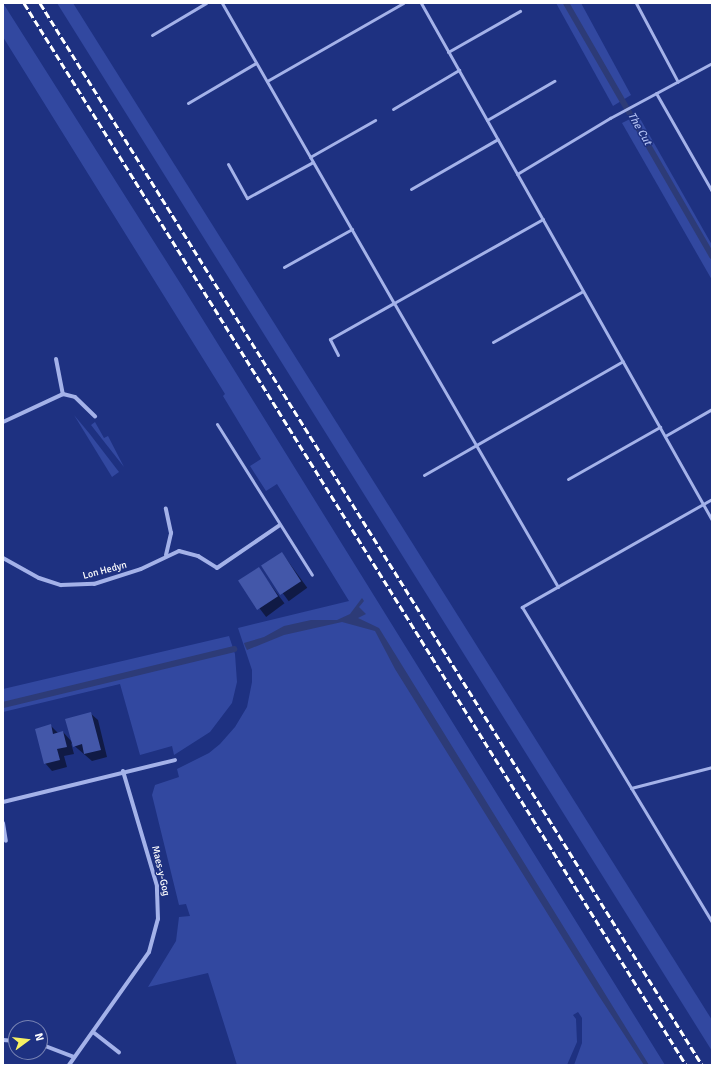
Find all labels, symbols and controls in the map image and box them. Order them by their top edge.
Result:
water label: The Cut [624,110,654,148]
street label: Lon Hedyn [82,559,128,583]
street label: Maes-y-Gog [148,845,172,897]
north arrow [8,1020,48,1060]
text: N [32,1032,46,1042]

